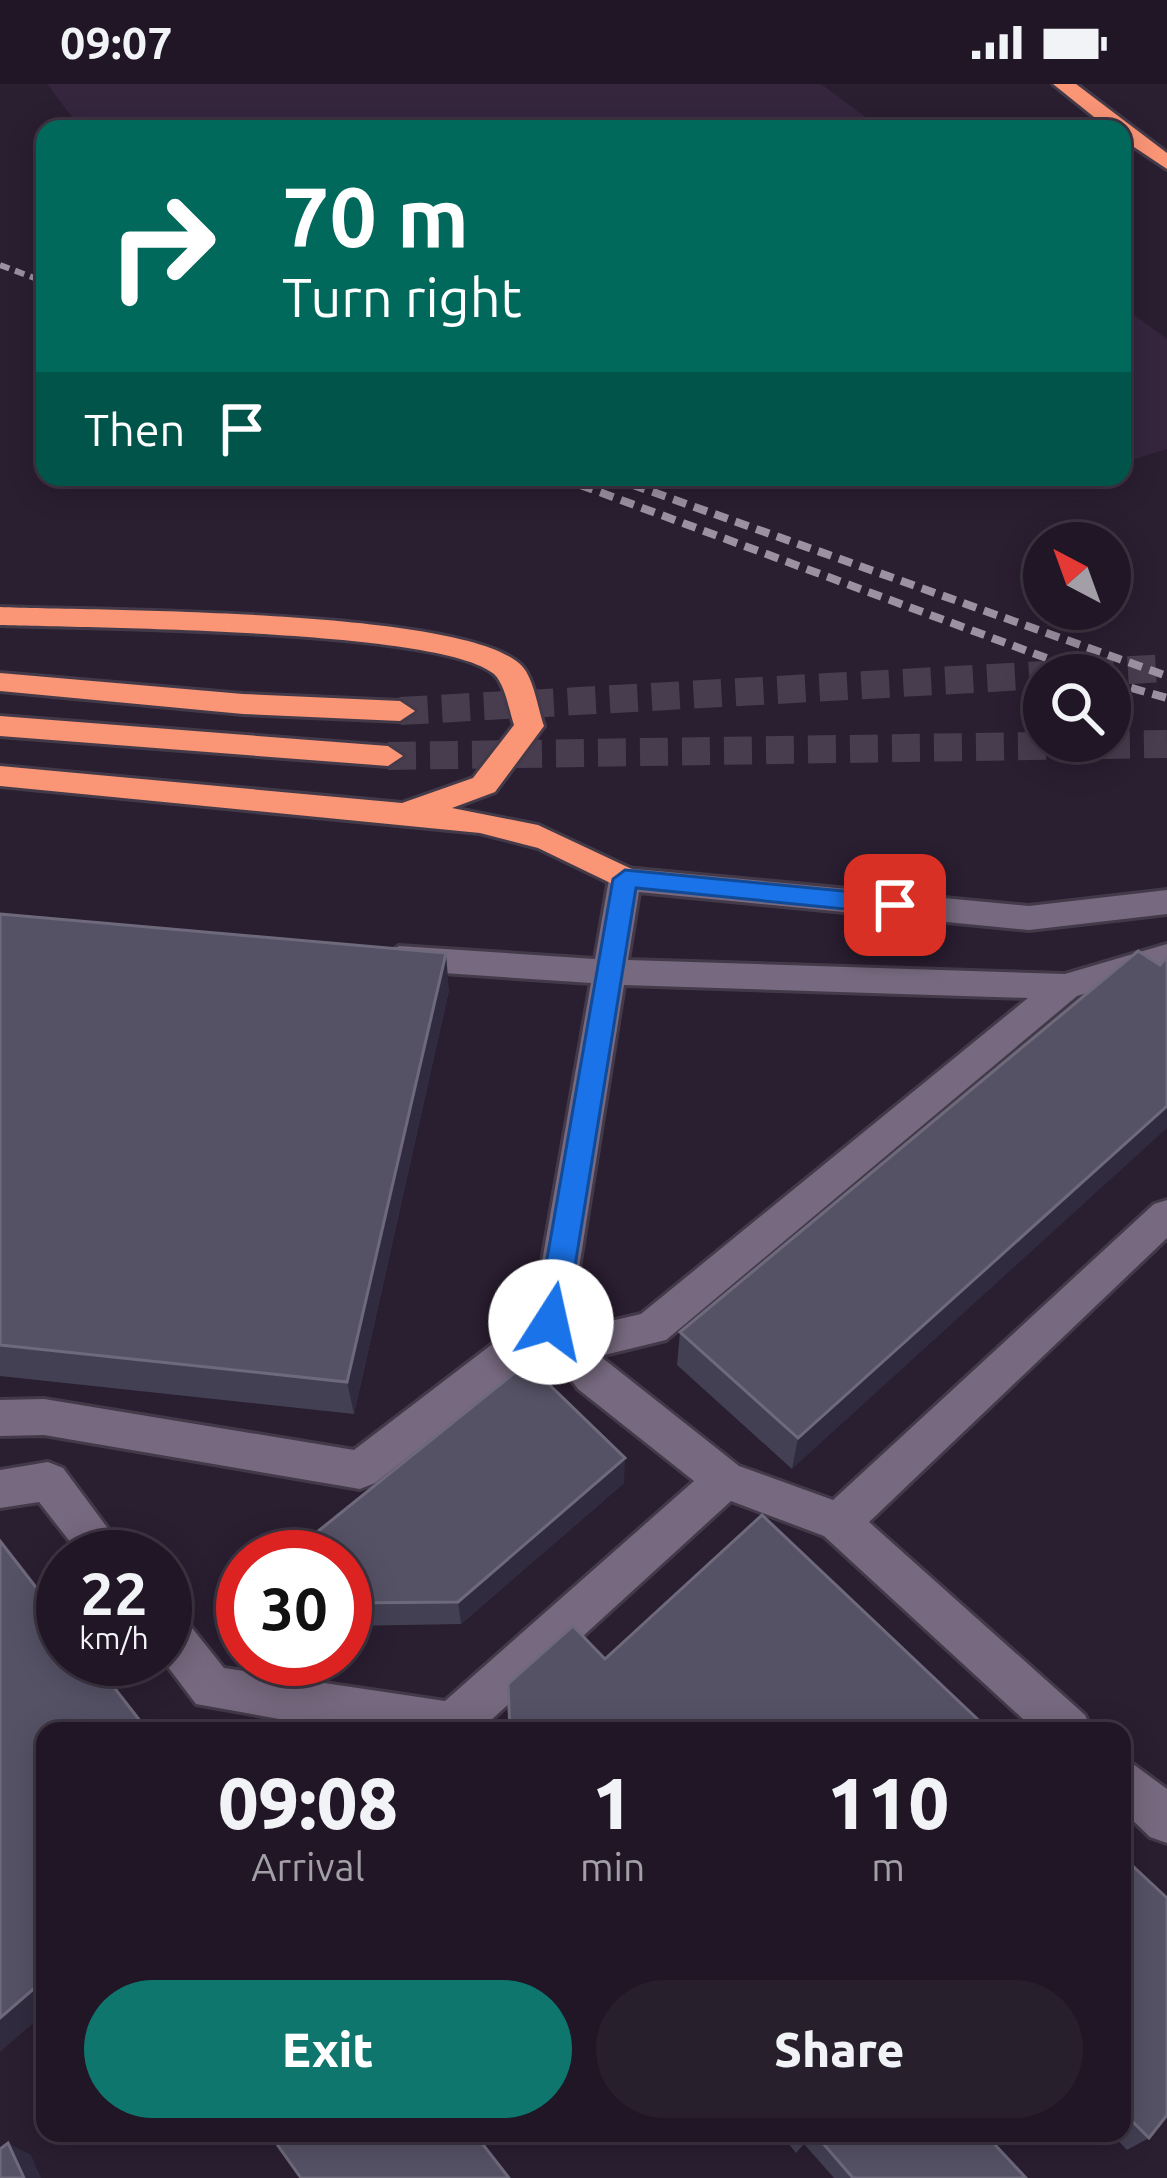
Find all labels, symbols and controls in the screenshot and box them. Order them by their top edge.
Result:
text: 09:07 [60,17,173,68]
icon: right [84,168,240,324]
text: 70 m [282,169,469,263]
text: Turn right [282,267,522,327]
icon: arrive [209,396,275,462]
text: Then [84,404,185,455]
north arrow [1023,522,1131,630]
map controls [1023,522,1131,762]
button: search [1023,654,1131,762]
pin [844,854,946,956]
icon: arrive [862,872,928,938]
position arrow [488,1259,614,1385]
speed limit sign: 30 [216,1530,372,1686]
text: 22 [80,1559,148,1626]
text: km/h [79,1621,149,1655]
text: 09:08 [218,1762,398,1843]
text: 1 [592,1762,633,1843]
text: 110 [827,1762,949,1843]
text: Arrival [251,1845,365,1888]
text: min [580,1845,645,1888]
text: m [871,1845,905,1888]
button: Exit [84,1980,572,2118]
button: Share [596,1980,1083,2118]

